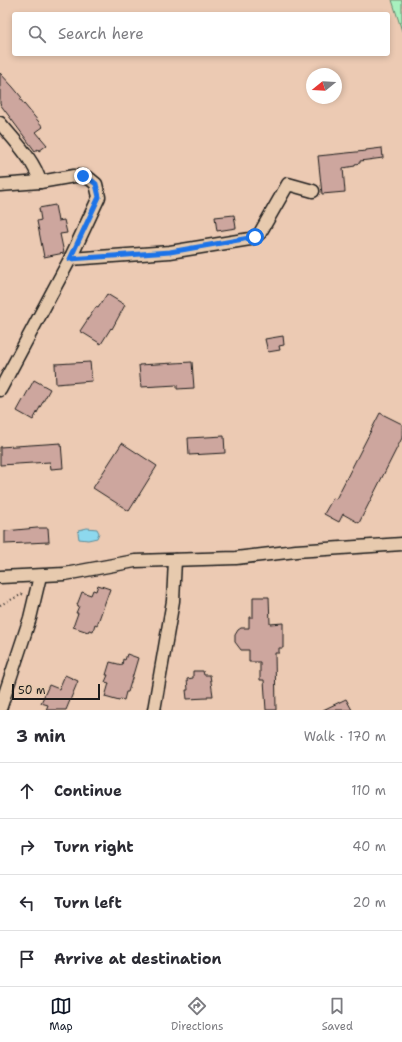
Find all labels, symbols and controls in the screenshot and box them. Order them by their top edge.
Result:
search box [12,12,390,56]
icon: search [26,23,48,45]
text: Search here [58,24,144,44]
north arrow [306,68,342,104]
route end [74,167,92,185]
route start [246,228,264,246]
scale bar [12,682,100,701]
text: 50 m [18,683,46,698]
text: 3 min [16,725,66,747]
text: Walk · 170 m [304,728,386,745]
icon: ahead [16,780,38,802]
text: Continue [54,781,122,801]
text: 110 m [351,782,386,799]
icon: right [16,836,38,858]
text: Turn right [54,837,134,857]
text: 40 m [352,838,386,855]
icon: left [16,892,38,914]
text: Turn left [54,893,122,913]
text: 20 m [353,894,386,911]
icon: arrive [16,948,38,970]
text: Arrive at destination [54,949,222,969]
tab: Map [49,995,73,1034]
tab: Directions [171,995,223,1034]
tab: Saved [322,995,353,1034]

